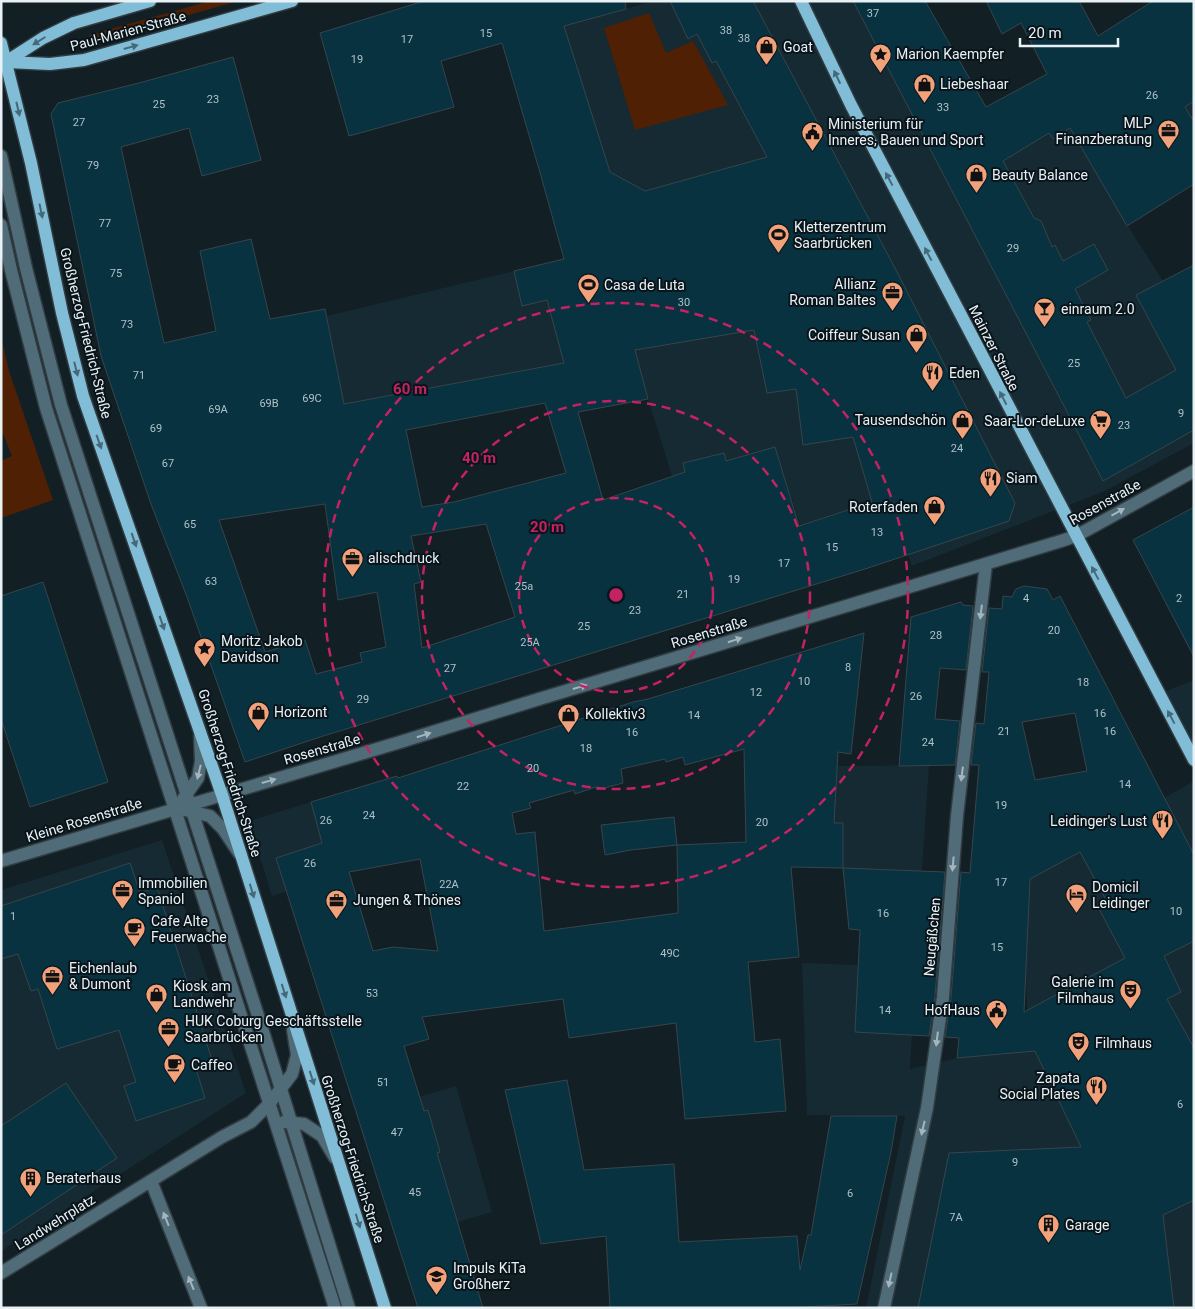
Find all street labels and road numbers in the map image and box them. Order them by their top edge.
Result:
street label: Paul-Marien-Straße [68,8,188,54]
street label: Großherzog-Friedrich-Straße [57,246,115,420]
street label: Mainzer Straße [965,302,1023,394]
street label: Rosenstraße [1067,476,1143,528]
street label: Rosenstraße [669,613,749,651]
street label: Großherzog-Friedrich-Straße [195,687,265,859]
street label: Rosenstraße [282,730,362,768]
street label: Kleine Rosenstraße [24,795,144,845]
street label: Neugäßchen [921,897,943,977]
street label: Großherzog-Friedrich-Straße [318,1073,388,1245]
street label: Landwehrplatz [12,1191,98,1253]

